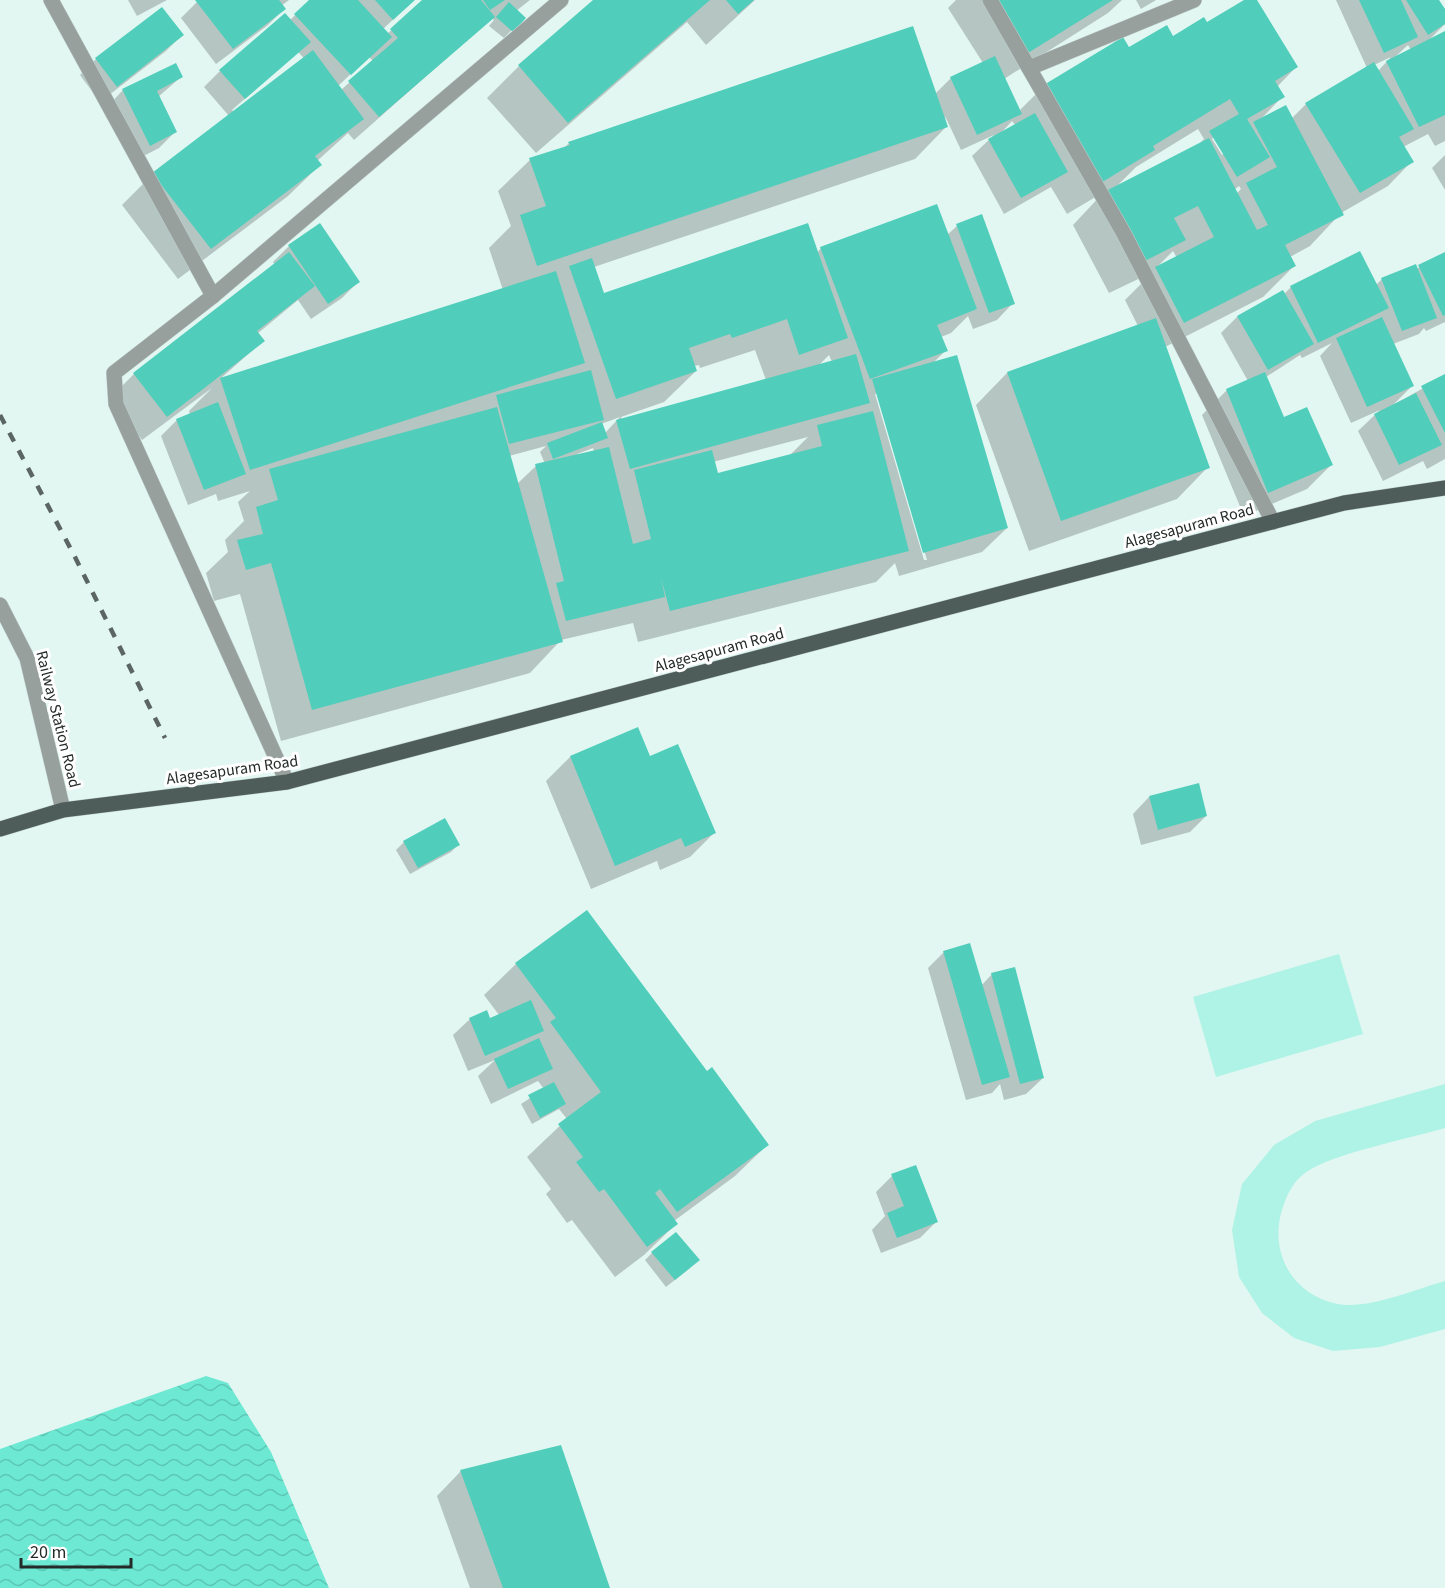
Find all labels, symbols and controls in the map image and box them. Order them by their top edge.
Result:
street label: Alagesapuram Road [1122,498,1256,554]
street label: Alagesapuram Road [652,622,786,678]
street label: Railway Station Road [30,648,86,790]
street label: Alagesapuram Road [165,750,300,790]
scale bar [21,1531,130,1569]
text: 20 m [30,1540,66,1565]

